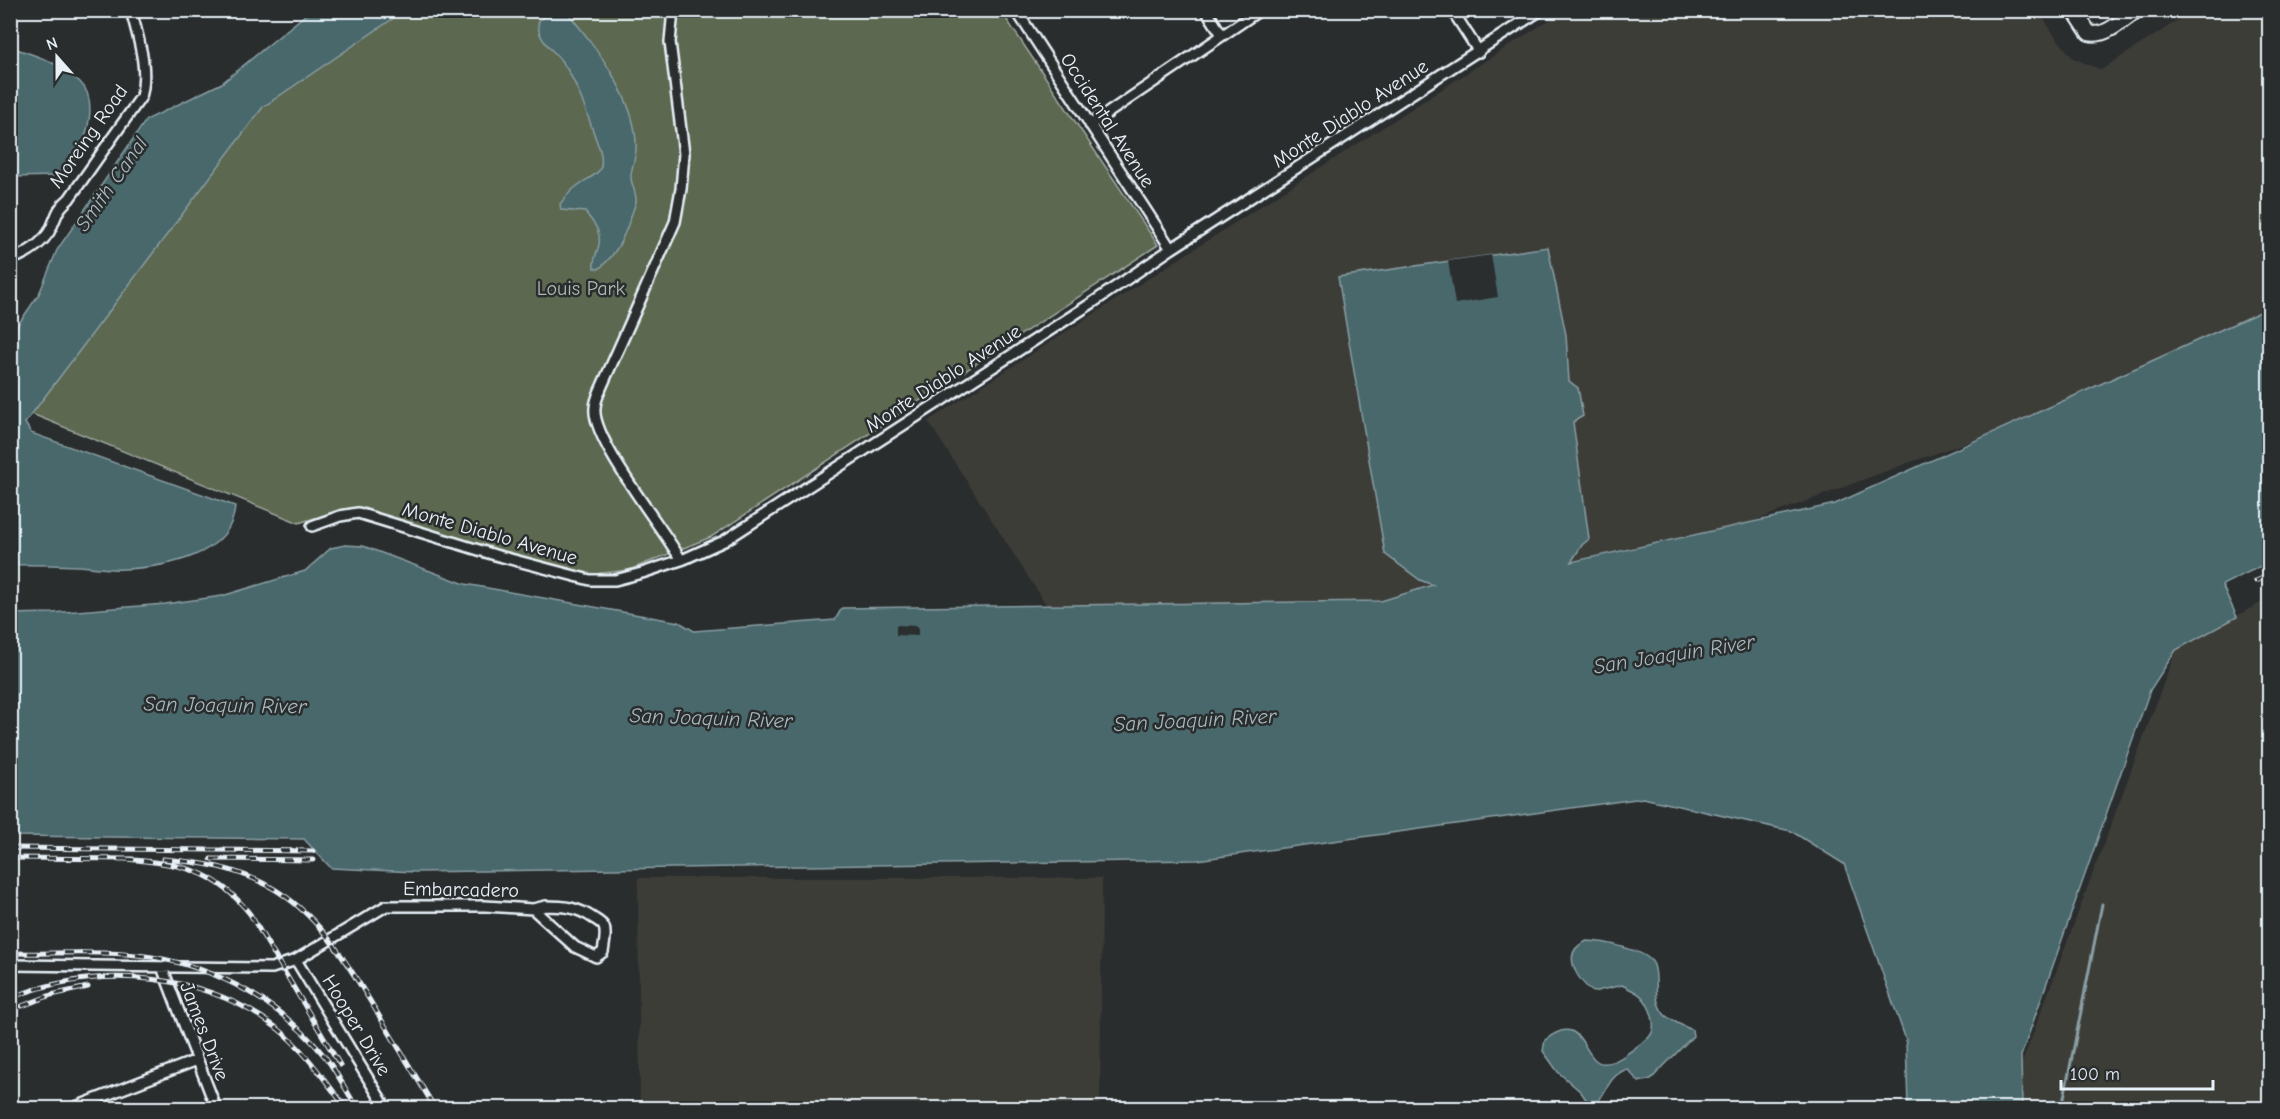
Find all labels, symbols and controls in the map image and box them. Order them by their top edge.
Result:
north arrow [27,27,87,87]
text: N [44,34,60,54]
street label: Occidental Avenue [1056,49,1160,192]
street label: Monte Diablo Avenue [1268,55,1432,172]
street label: Moreing Road [44,80,133,192]
water label: Smith Canal [70,132,152,236]
park label: Louis Park [537,277,625,300]
street label: Monte Diablo Avenue [861,320,1025,437]
street label: Monte Diablo Avenue [400,497,580,569]
water label: San Joaquin River [1592,629,1758,679]
water label: San Joaquin River [143,692,308,718]
water label: San Joaquin River [629,703,794,733]
water label: San Joaquin River [1113,704,1279,736]
street label: Embarcadero [403,877,519,902]
street label: Hooper Drive [317,971,396,1080]
street label: James Drive [175,978,234,1084]
scale bar [2061,1053,2212,1091]
text: 100 m [2070,1064,2120,1085]

